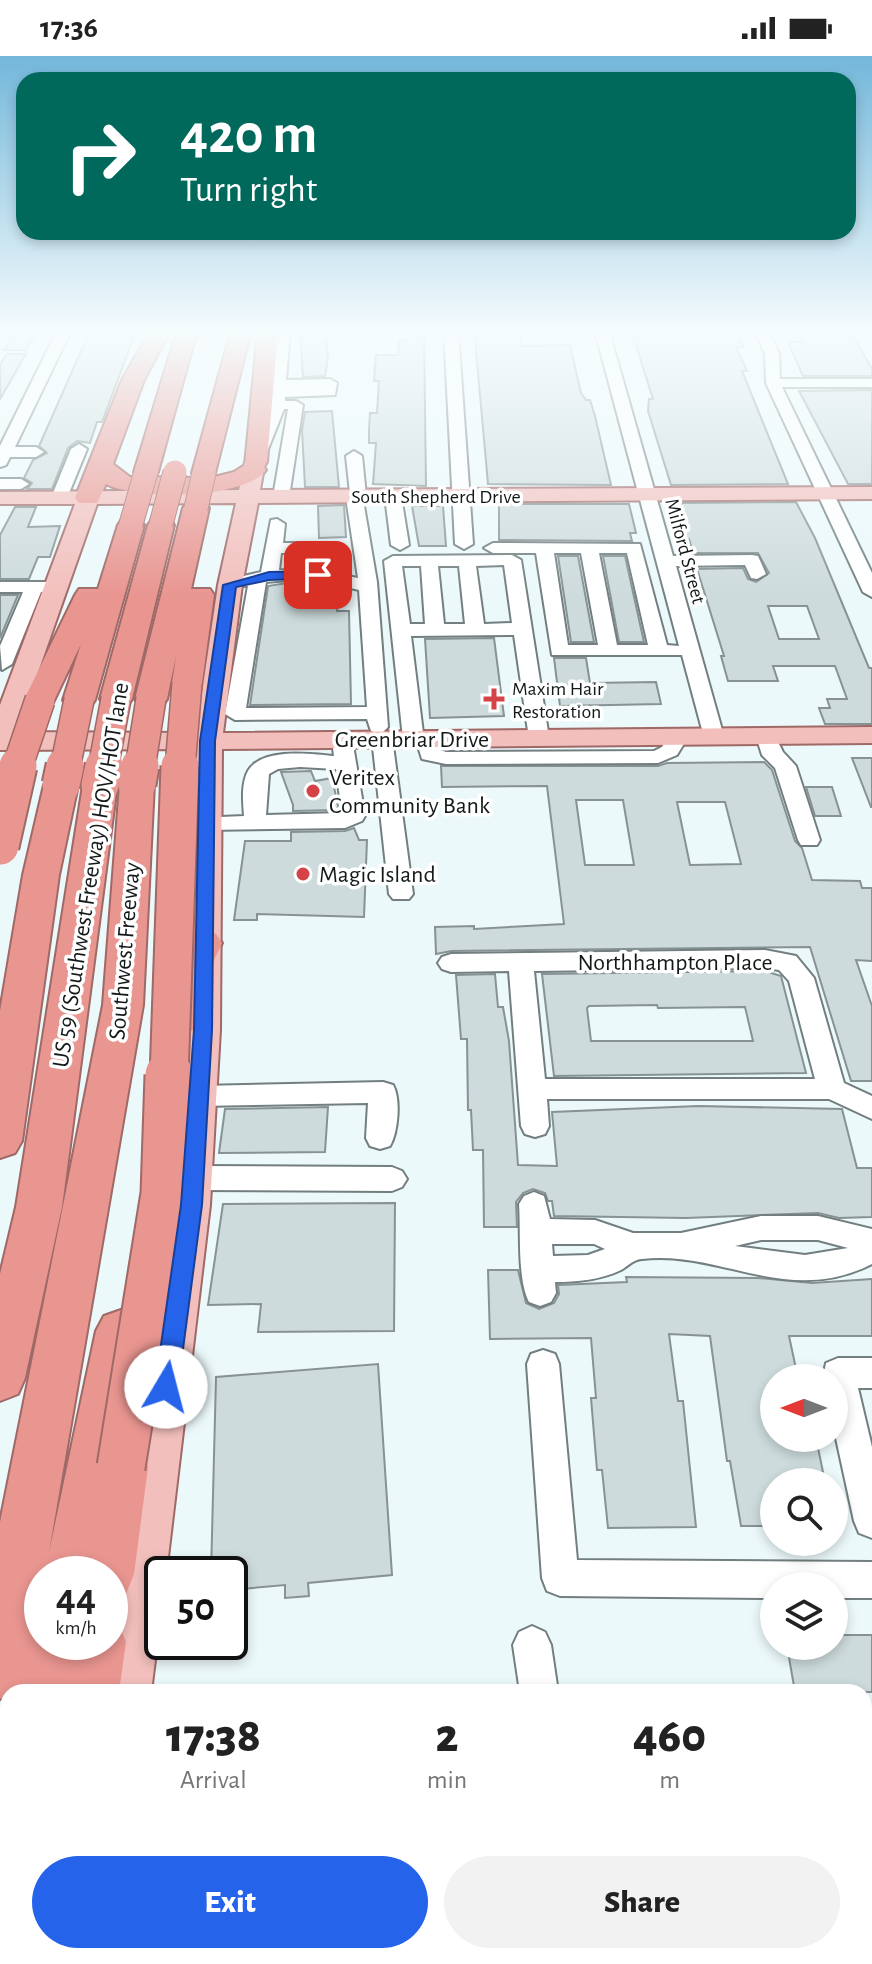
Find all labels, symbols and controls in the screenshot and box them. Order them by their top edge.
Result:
text: 17:36 [40,13,98,43]
icon: right [48,104,152,208]
text: 420 m [180,107,317,163]
text: Turn right [180,172,317,208]
street label: South Shepherd Drive [351,487,521,507]
street label: Milford Street [661,496,709,607]
pin [284,541,352,609]
icon: arrive [296,553,340,597]
place label: Maxim Hair Restoration [512,679,604,722]
street label: US 59 (Southwest Freeway) HOV/HOT lane [45,680,135,1070]
marker: Maxim Hair Restoration [483,688,505,710]
street label: Greenbriar Drive [335,728,489,752]
place label: Veritex Community Bank [329,766,490,818]
marker: Veritex Community Bank [304,782,322,800]
street label: Southwest Freeway [102,861,146,1041]
place label: Magic Island [319,863,436,887]
marker: Magic Island [294,865,312,883]
street label: Northhampton Place [577,951,773,975]
position arrow [124,1345,208,1429]
north arrow [760,1364,848,1452]
map controls [760,1364,848,1660]
button: search [760,1468,848,1556]
speed limit sign: 50 [144,1556,248,1660]
button: layers [760,1572,848,1660]
text: 44 [56,1578,96,1618]
text: km/h [55,1618,97,1638]
text: 17:38 [166,1713,261,1761]
text: 2 [435,1713,458,1761]
text: 460 [633,1713,706,1761]
text: Arrival [180,1767,247,1793]
text: min [427,1767,467,1793]
text: m [659,1767,680,1793]
button: Exit [32,1856,428,1948]
button: Share [444,1856,840,1948]

